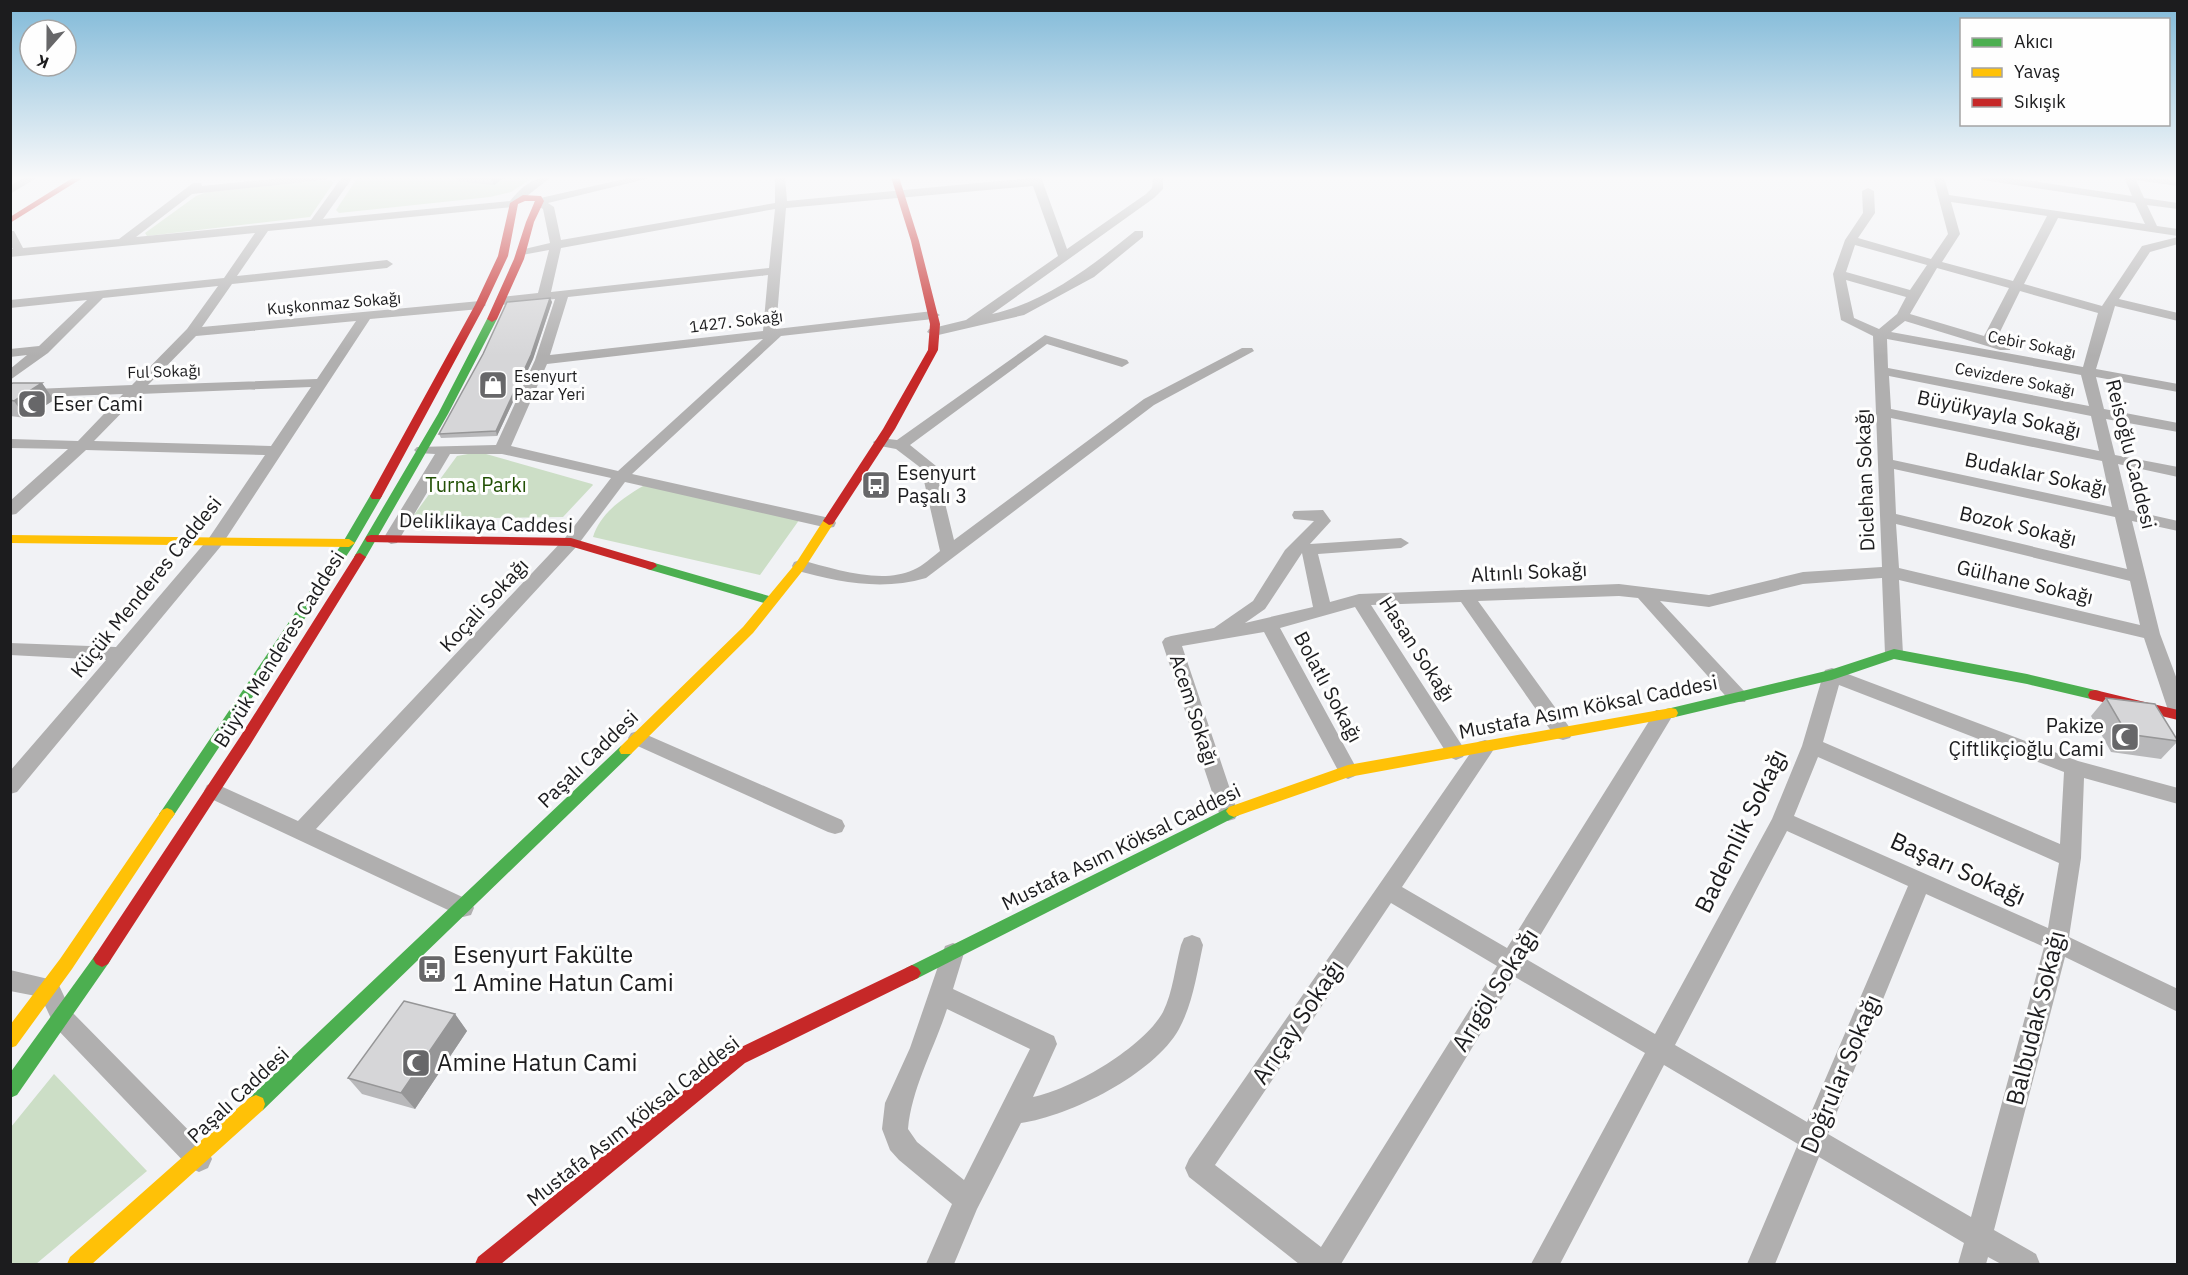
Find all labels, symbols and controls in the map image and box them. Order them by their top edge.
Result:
north arrow [18,18,78,78]
legend [1960,18,2170,126]
text: Akıcı [2014,30,2053,53]
text: K [34,51,51,73]
text: Yavaş [2014,60,2060,83]
text: Sıkışık [2014,90,2066,113]
street label: Kuşkonmaz Sokağı [266,287,402,319]
street label: 1427. Sokağı [688,305,784,337]
street label: Cebir Sokağı [1986,326,2078,362]
street label: Cevizdere Sokağı [1953,358,2077,400]
street label: Ful Sokağı [127,360,201,382]
place label: Esenyurt Pazar Yeri [514,366,585,404]
shop icon: Esenyurt Pazar Yeri [477,369,509,401]
street label: Reisoğlu Caddesi [2100,376,2163,532]
street label: Büyükyayla Sokağı [1915,383,2084,444]
mosque icon: Eser Cami [16,388,48,420]
place label: Eser Cami [53,390,143,417]
street label: Diclehan Sokağı [1849,408,1880,552]
street label: Budaklar Sokağı [1962,445,2110,502]
place label: Esenyurt Paşalı 3 [897,459,976,509]
bus stop icon: Esenyurt Paşalı 3 [860,469,892,501]
park label: Turna Parkı [425,471,527,498]
street label: Küçük Menderes Caddesi [64,490,227,683]
street label: Bozok Sokağı [1957,499,2079,552]
street label: Deliklikaya Caddesi [399,506,573,539]
street label: Büyük Menderes Caddesi [207,545,350,752]
street label: Koçali Sokağı [433,552,534,657]
street label: Gülhane Sokağı [1954,553,2096,610]
street label: Altınlı Sokağı [1470,555,1588,588]
street label: Hasan Sokağı [1373,591,1462,707]
street label: Bolatlı Sokağı [1288,627,1369,747]
street label: Acem Sokağı [1164,651,1225,769]
street label: Mustafa Asım Köksal Caddesi [1456,668,1719,745]
street label: Paşalı Caddesi [531,704,644,814]
place label: Pakize Çiftlikçioğlu Cami [1948,712,2104,762]
mosque icon: Pakize Çiftlikçioğlu Cami [2109,721,2141,753]
street label: Bademlik Sokağı [1687,743,1794,918]
street label: Mustafa Asım Köksal Caddesi [997,777,1245,916]
street label: Başarı Sokağı [1886,824,2031,912]
street label: Arıgöl Sokağı [1444,922,1545,1057]
street label: Balbudak Sokağı [1998,927,2072,1109]
place label: Esenyurt Fakülte 1 Amine Hatun Cami [453,938,674,998]
bus stop icon: Esenyurt Fakülte 1 Amine Hatun Cami [416,953,448,985]
street label: Arıçay Sokağı [1244,953,1351,1090]
street label: Doğrular Sokağı [1792,989,1888,1158]
street label: Mustafa Asım Köksal Caddesi [521,1029,745,1212]
street label: Paşalı Caddesi [181,1040,294,1149]
place label: Amine Hatun Cami [437,1046,638,1078]
mosque icon: Amine Hatun Cami [400,1047,432,1079]

